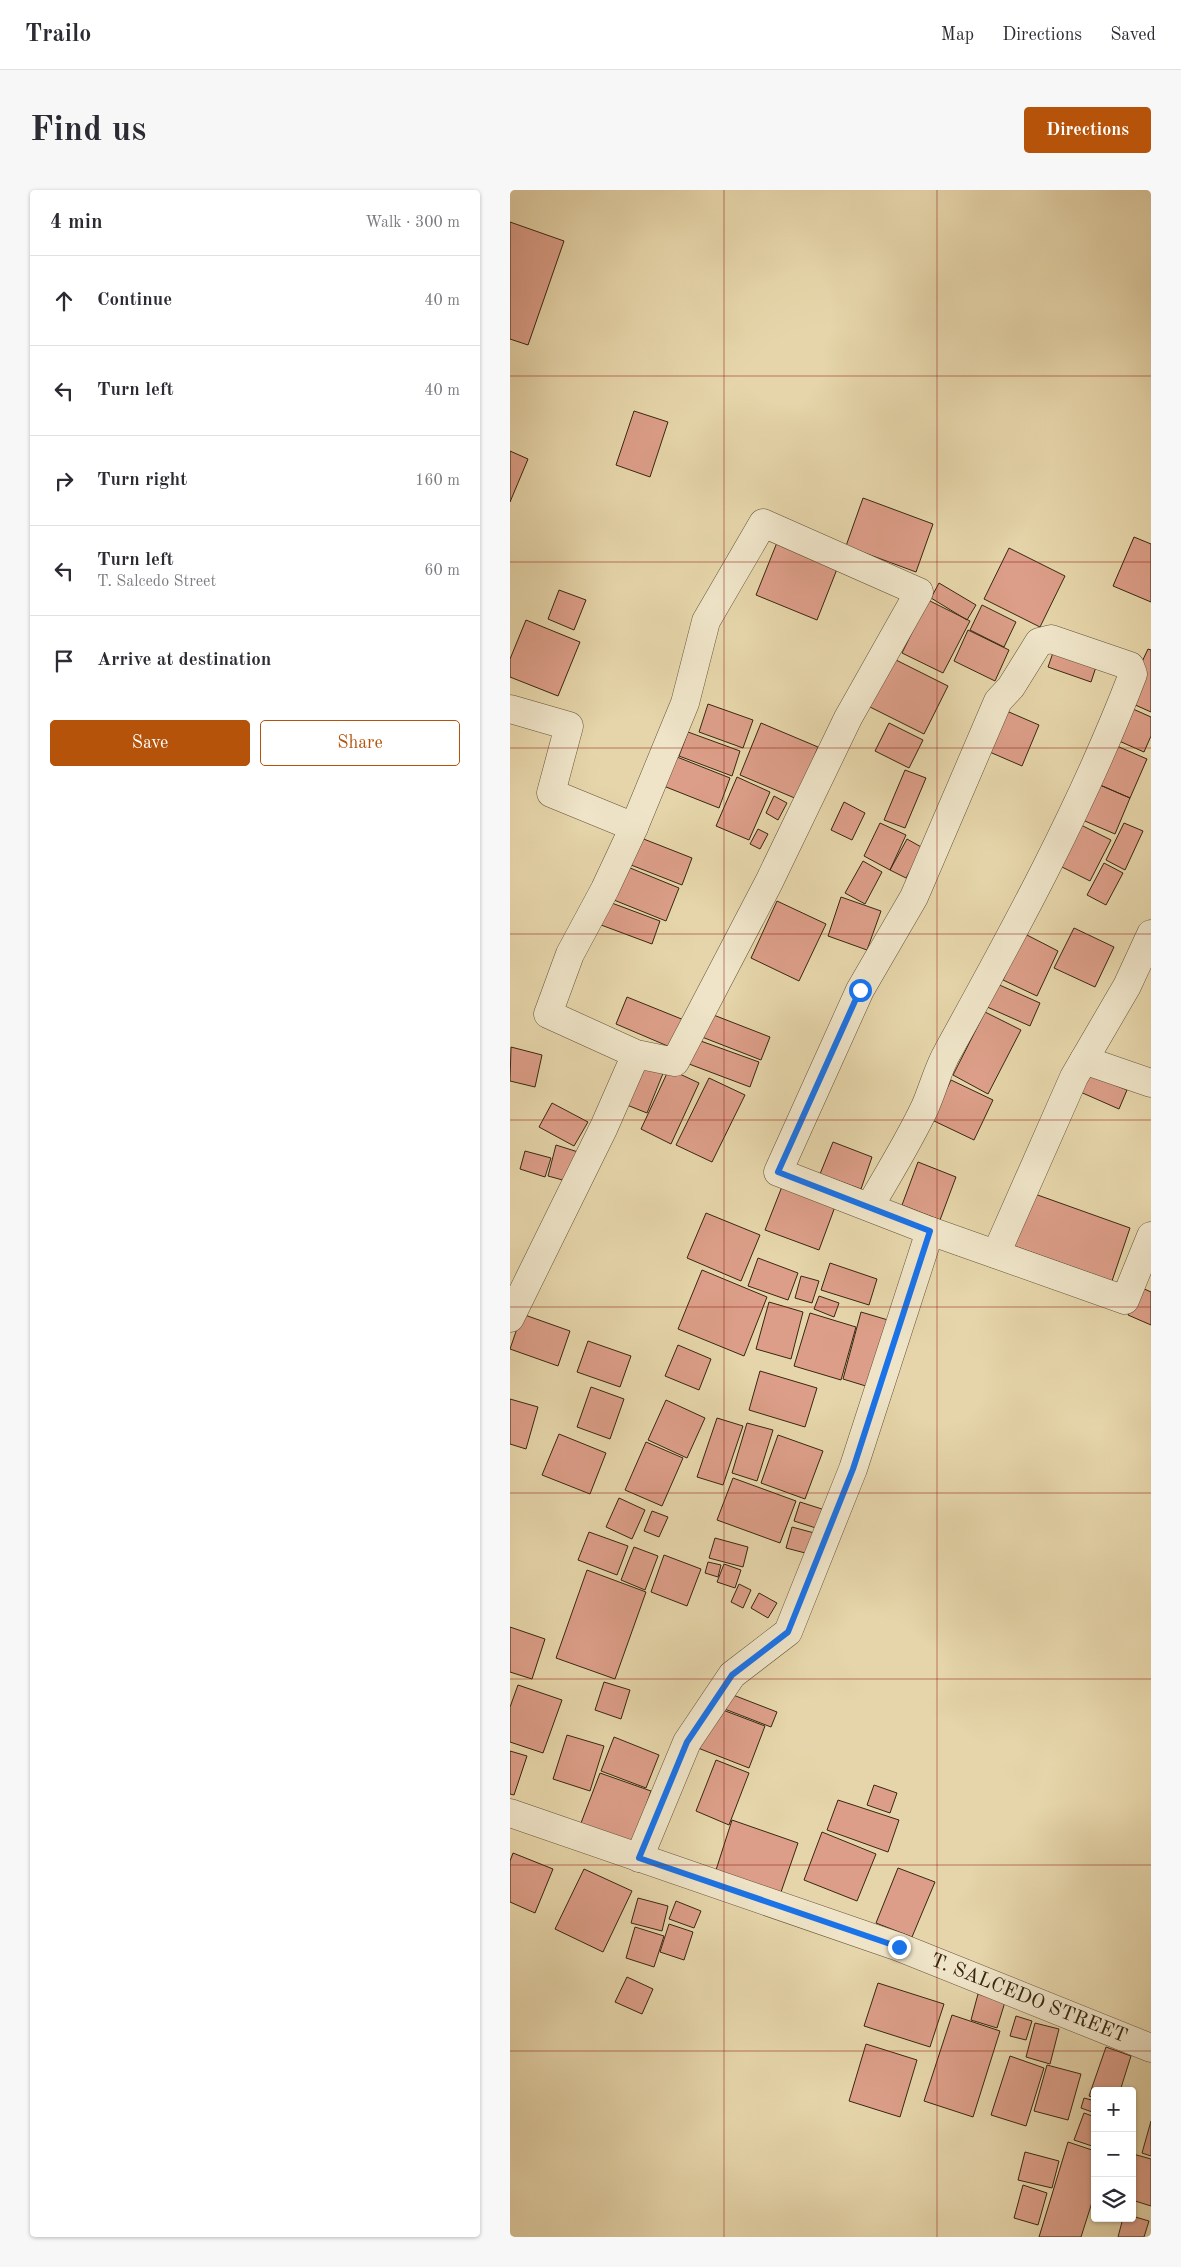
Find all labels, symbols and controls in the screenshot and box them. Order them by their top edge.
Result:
text: Trailo [25,23,91,47]
text: Map [941,26,974,44]
text: Directions [1002,26,1082,44]
text: Saved [1110,26,1156,44]
button: Directions [1024,107,1151,153]
text: Find us [30,113,146,148]
text: 4 min [50,212,103,233]
text: Walk · 300 m [365,215,460,231]
icon: ahead [50,287,78,315]
text: Continue [97,291,172,310]
text: 40 m [424,293,460,309]
icon: left [50,377,78,405]
text: Turn left [97,381,174,400]
text: 40 m [424,383,460,399]
icon: right [50,467,78,495]
text: Turn right [97,471,187,490]
text: 160 m [415,473,460,489]
text: Turn left [97,551,174,570]
icon: left [50,557,78,585]
text: 60 m [424,563,460,579]
text: T. Salcedo Street [97,574,216,590]
icon: arrive [50,647,78,675]
text: Arrive at destination [97,651,271,670]
button: Save [50,720,250,766]
button: Share [260,720,460,766]
route start [849,979,872,1002]
route end [888,1936,911,1959]
street label: T. SALCEDO STREET [927,1951,1130,2047]
map controls [1091,2087,1136,2222]
button: + [1091,2087,1136,2132]
button: − [1091,2132,1136,2177]
button: layers [1091,2177,1136,2222]

